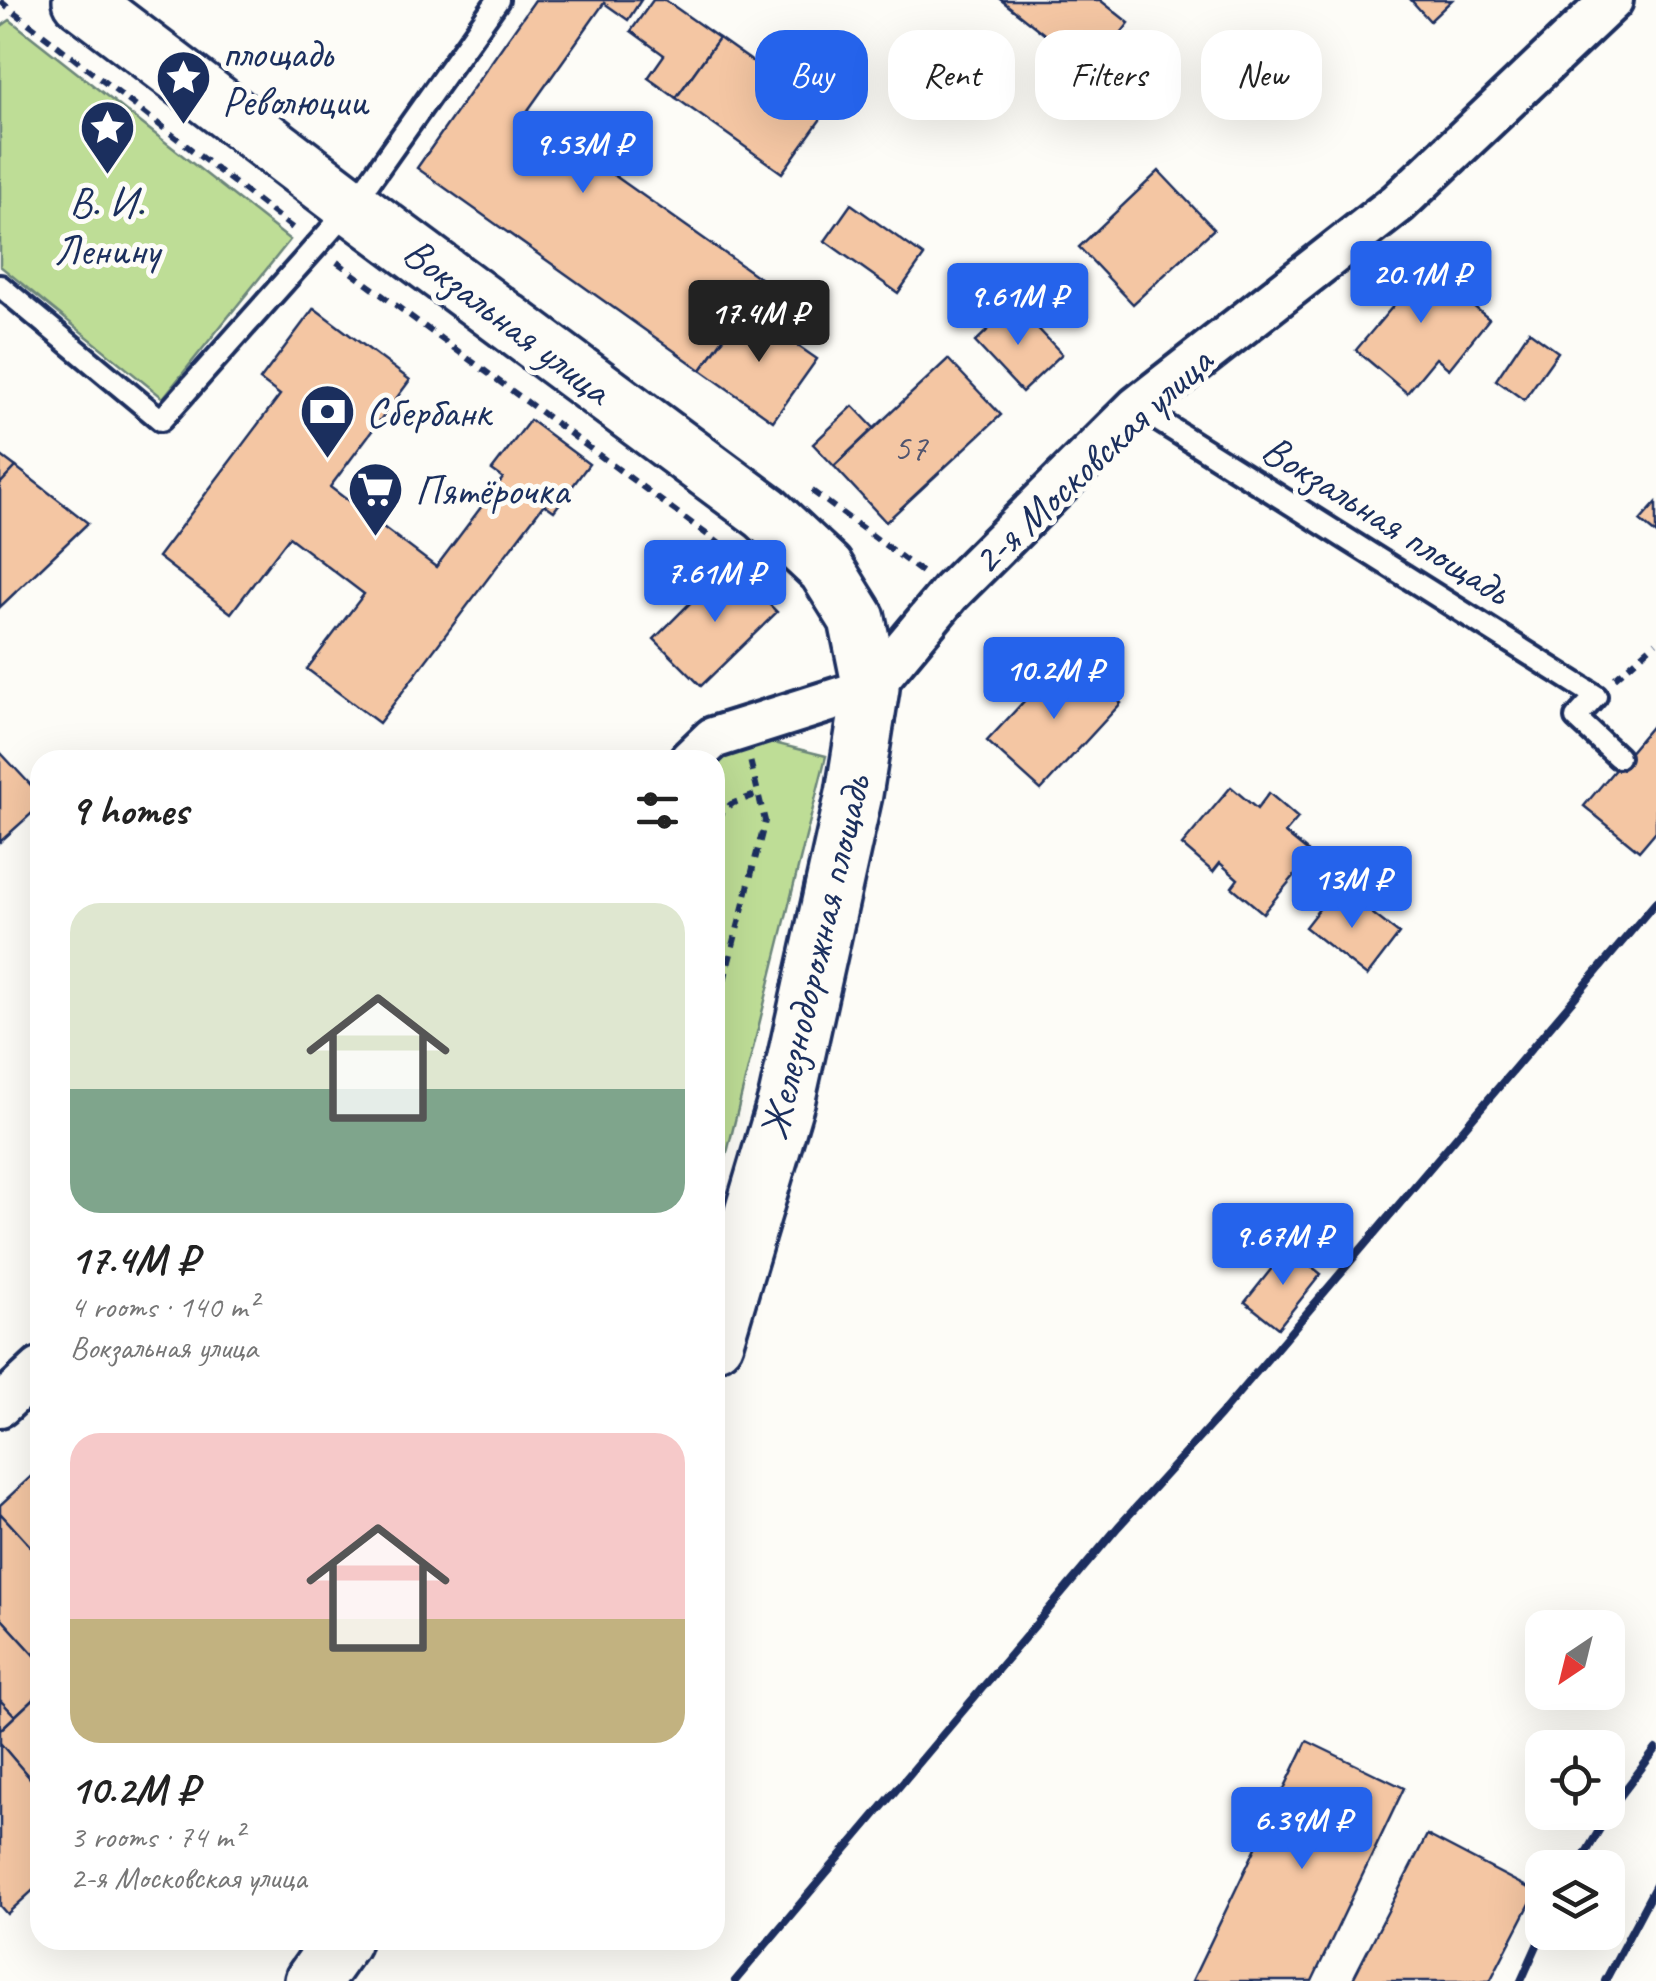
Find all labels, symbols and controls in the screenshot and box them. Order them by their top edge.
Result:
place label: площадь Революции [222,27,370,128]
chip: Buy [755,30,868,120]
chip: Rent [888,30,1015,120]
chip: Filters [1035,30,1181,120]
chip: New [1201,30,1322,120]
place icon: площадь Революции [153,47,213,126]
place icon: В. И. Ленину [77,97,137,176]
pin: 9.53M ₽ [491,111,675,196]
text: 9.53M ₽ [535,123,631,164]
place label: В. И. Ленину [54,176,163,277]
street label: Вокзальная улица [393,226,623,418]
pin: 20.1M ₽ [1329,241,1513,326]
text: 20.1M ₽ [1372,253,1470,294]
pin: 9.61M ₽ [926,263,1110,348]
text: 9.61M ₽ [969,275,1067,316]
pin: 17.4M ₽ [667,280,851,365]
text: 17.4M ₽ [710,292,808,333]
street label: 2-я Московская улица [960,334,1226,586]
bank icon: Сбербанк [297,382,357,461]
place label: Сбербанк [366,386,494,439]
street label: Вокзальная площадь [1252,423,1522,619]
house number: 57 [893,424,929,471]
supermarket icon: Пятёрочка [346,460,406,539]
place label: Пятёрочка [415,464,572,517]
pin: 7.61M ₽ [623,540,807,625]
text: 7.61M ₽ [666,552,764,593]
pin: 10.2M ₽ [962,637,1146,722]
text: 10.2M ₽ [1005,649,1103,690]
street label: Железнодорожная площадь [747,768,883,1145]
icon: filters [630,783,685,838]
text: 9 homes [70,784,188,837]
pin: 13M ₽ [1282,846,1422,931]
text: 13M ₽ [1314,858,1390,899]
icon: home [288,968,468,1148]
pin: 9.67M ₽ [1191,1203,1375,1288]
text: 9.67M ₽ [1234,1215,1332,1256]
text: 17.4M ₽ [70,1233,197,1286]
text: 4 rooms · 140 m² [70,1286,257,1327]
text: Вокзальная улица [70,1327,258,1368]
icon: home [288,1498,468,1678]
north arrow [1525,1610,1625,1710]
map controls [1525,1610,1625,1950]
button: locate [1525,1730,1625,1830]
text: 10.2M ₽ [70,1763,198,1816]
pin: 6.39M ₽ [1210,1787,1394,1872]
text: 6.39M ₽ [1253,1799,1351,1840]
text: 3 rooms · 74 m² [70,1816,243,1857]
button: layers [1525,1850,1625,1950]
text: 2-я Московская улица [70,1857,307,1898]

